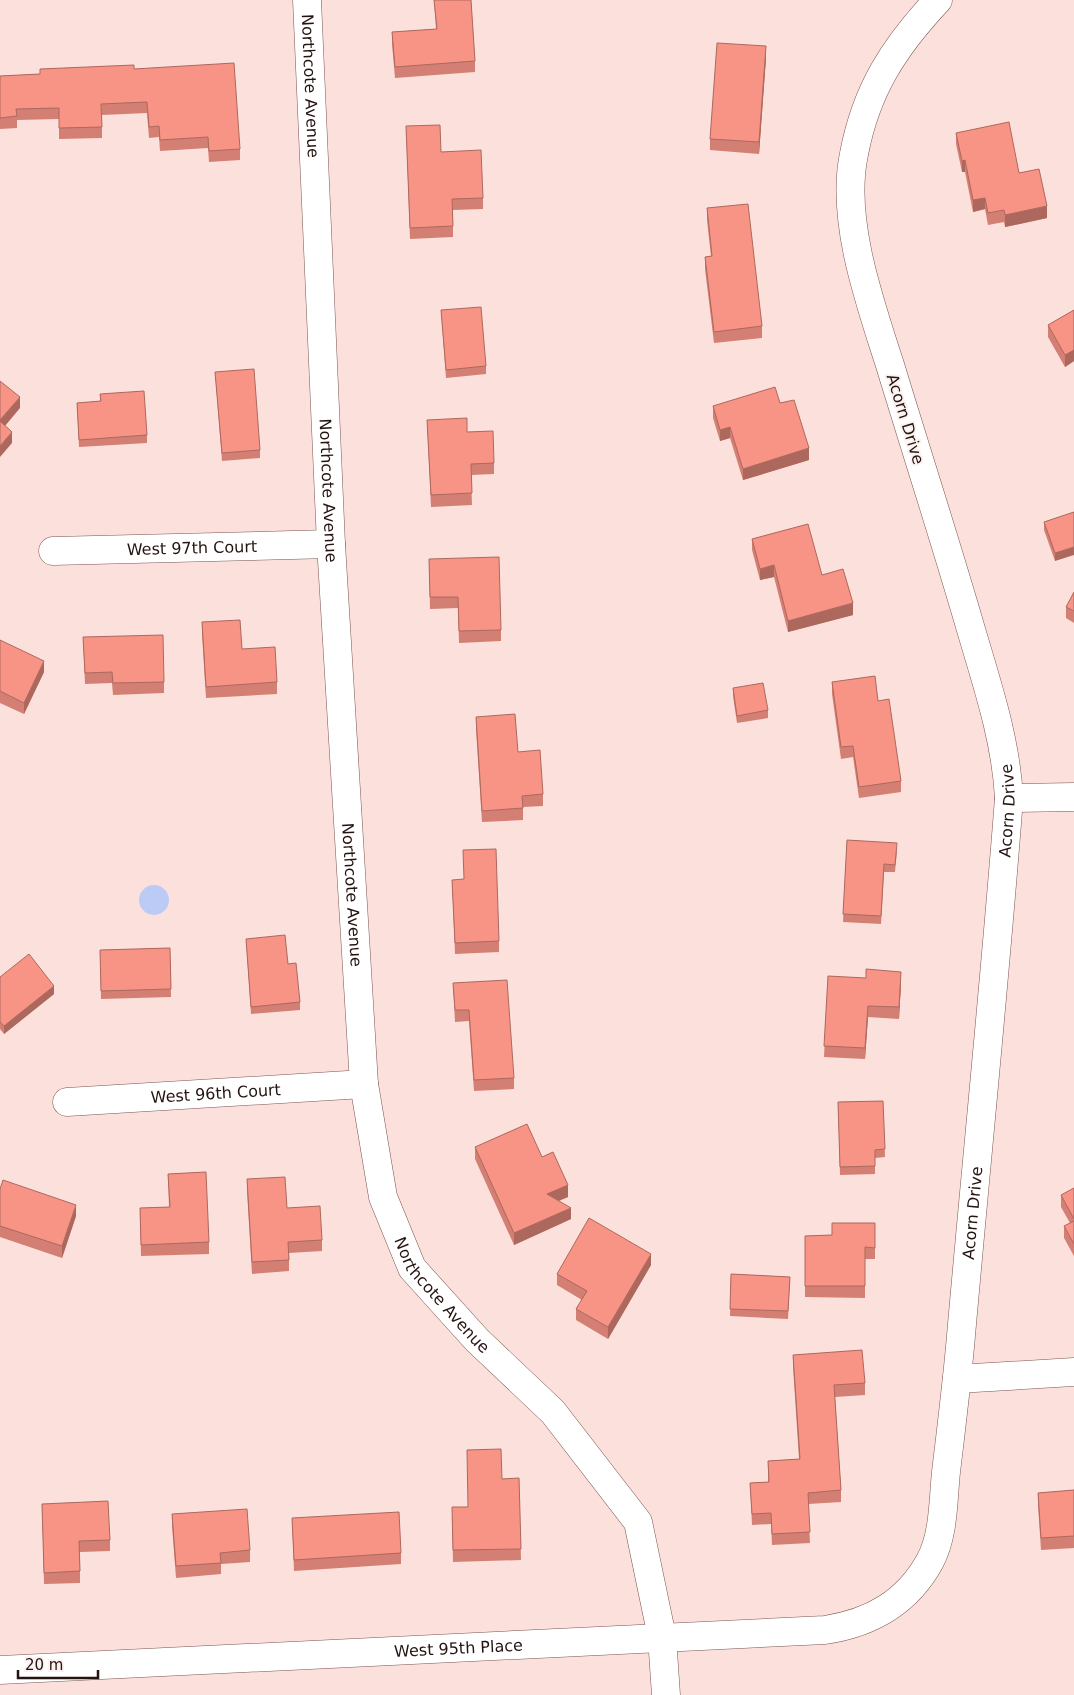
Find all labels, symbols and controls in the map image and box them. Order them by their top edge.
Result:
street label: Northcote Avenue [298,14,323,158]
street label: Acorn Drive [883,372,928,467]
street label: Northcote Avenue [315,418,341,563]
street label: West 97th Court [127,537,257,559]
street label: Acorn Drive [995,763,1019,858]
street label: Northcote Avenue [338,822,366,967]
street label: West 96th Court [150,1080,281,1107]
street label: Acorn Drive [959,1166,986,1260]
street label: Northcote Avenue [390,1234,493,1357]
street label: West 95th Place [394,1636,523,1661]
scale bar [18,1648,98,1680]
text: 20 m [25,1656,63,1674]

